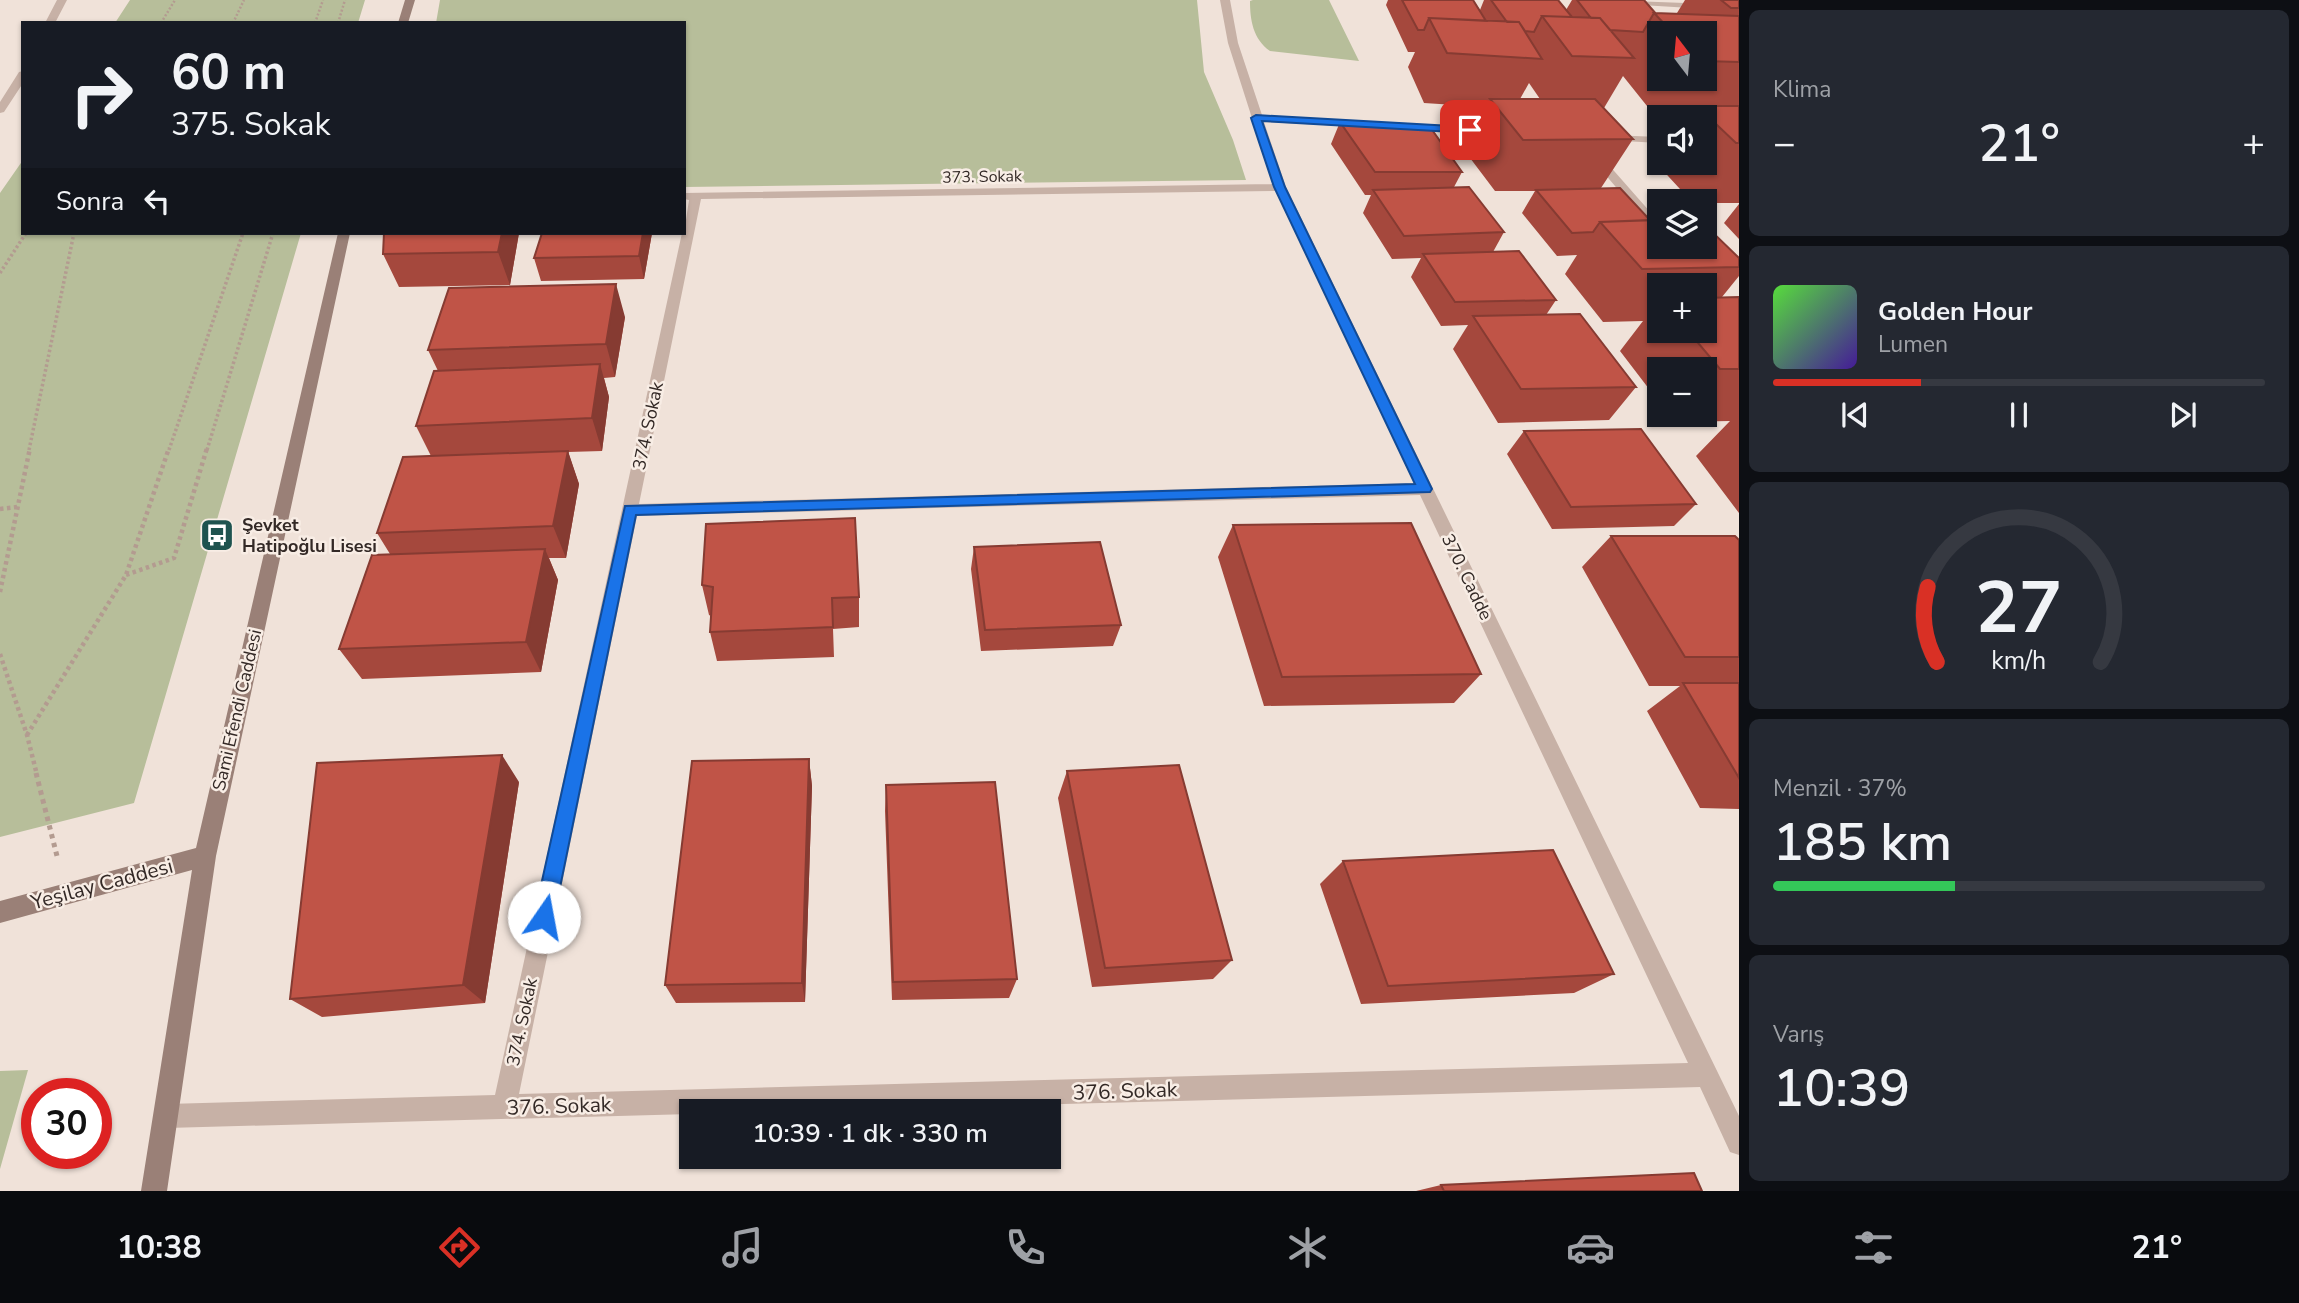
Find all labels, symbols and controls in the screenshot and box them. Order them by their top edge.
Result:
north arrow [1647,21,1717,91]
map controls [1647,21,1717,427]
text: 60 m [171,39,286,106]
icon: right [56,49,147,140]
text: Klima [1773,74,1831,105]
pin [1440,100,1500,160]
text: 375. Sokak [171,103,330,146]
button: sound [1647,105,1717,175]
text: 21° [1978,108,2060,179]
icon: arrive [1451,111,1489,149]
text: − [1773,118,1796,169]
text: + [2242,118,2265,169]
street label: 373. Sokak [942,165,1023,189]
icon: left [138,182,176,220]
text: Sonra [56,184,124,219]
button: layers [1647,189,1717,259]
button: + [1647,273,1717,343]
text: Golden Hour [1878,294,2033,329]
text: Lumen [1878,329,1948,360]
button: − [1647,357,1717,427]
street label: 374. Sokak [627,379,669,472]
icon: previous [1836,396,1874,434]
icon: pause [2000,396,2038,434]
icon: next [2164,396,2202,434]
place label: Şevket Hatipoğlu Lisesi [242,513,377,558]
bus stop icon: Şevket Hatipoğlu Lisesi [198,516,236,554]
street label: 370. Cadde [1436,530,1498,624]
text: 27 [1975,558,2063,658]
street label: Sami Efendi Caddesi [207,627,267,793]
text: km/h [1991,643,2047,677]
text: Menzil · 37% [1773,773,1907,804]
text: 185 km [1773,807,1952,878]
street label: Yeşilay Caddesi [27,852,176,917]
position arrow [507,880,581,954]
street label: 374. Sokak [501,975,543,1068]
text: Varış [1773,1019,1824,1050]
text: 10:39 [1773,1053,1910,1124]
street label: 376. Sokak [1072,1075,1178,1107]
speed limit sign: 30 [21,1078,112,1169]
street label: 376. Sokak [506,1090,612,1122]
text: 10:39 · 1 dk · 330 m [752,1116,988,1151]
icon: directions [435,1223,484,1272]
icon: music [718,1223,767,1272]
icon: phone [1001,1223,1050,1272]
icon: climate [1283,1223,1332,1272]
icon: car [1566,1223,1615,1272]
icon: filters [1849,1223,1898,1272]
text: 10:38 [117,1226,202,1269]
text: 21° [2132,1226,2182,1269]

